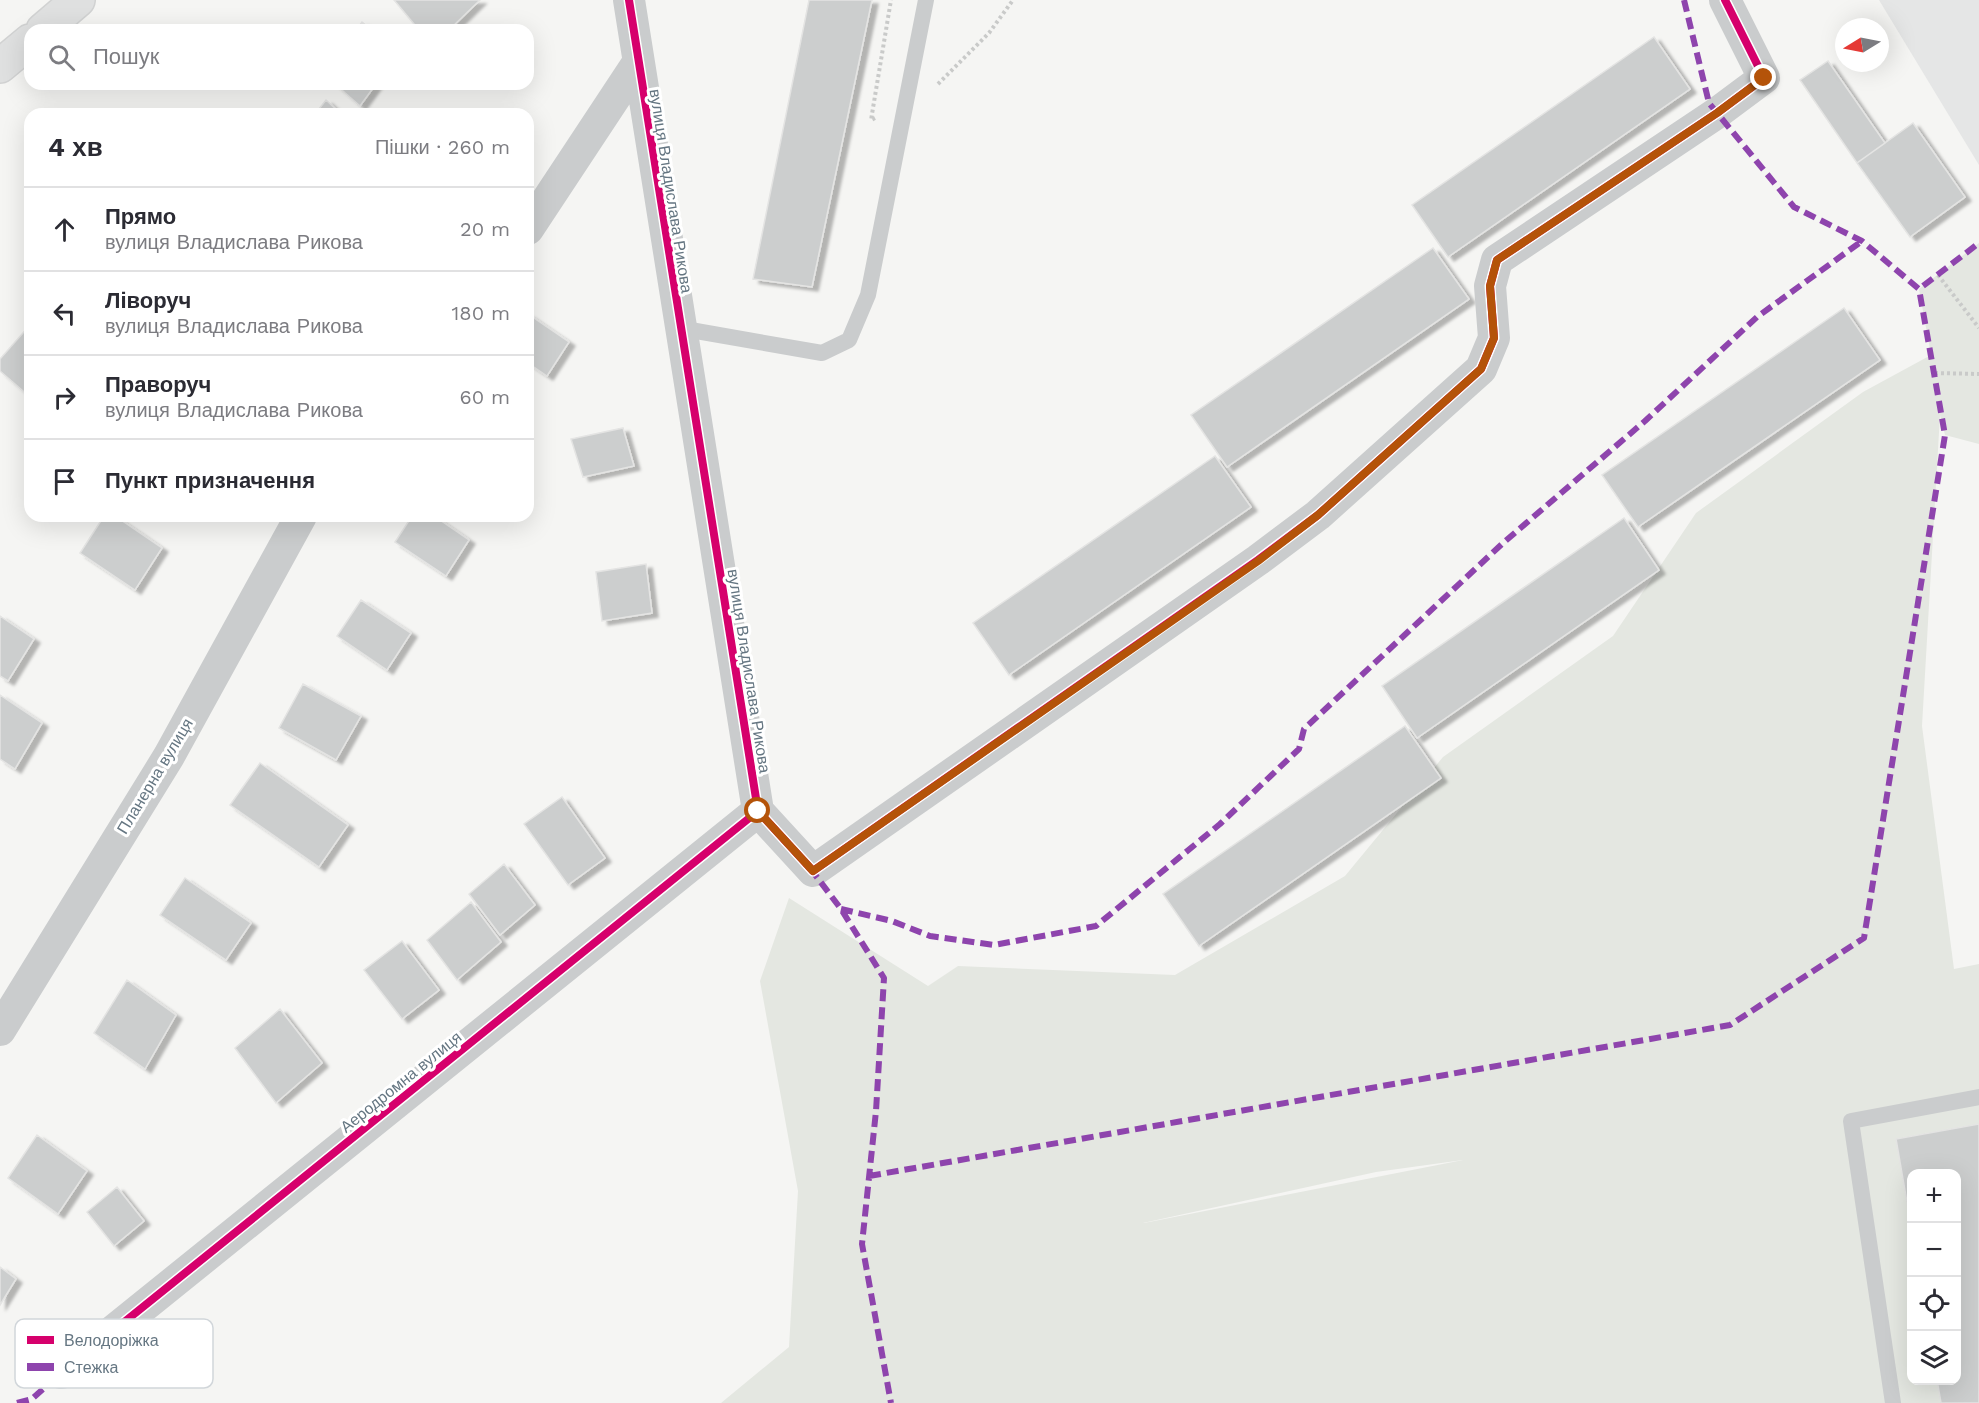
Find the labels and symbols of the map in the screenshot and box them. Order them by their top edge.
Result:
north arrow [1835,18,1889,72]
route end [1750,64,1776,90]
street label: вулиця Владислава Рикова [645,88,697,294]
street label: вулиця Владислава Рикова [723,568,775,774]
street label: Планерна вулиця [113,715,197,837]
route start [744,797,770,823]
street label: Аеродромна вулиця [337,1027,465,1137]
legend [15,1319,213,1388]
text: Велодоріжка [64,1331,159,1350]
text: Стежка [64,1358,118,1377]

